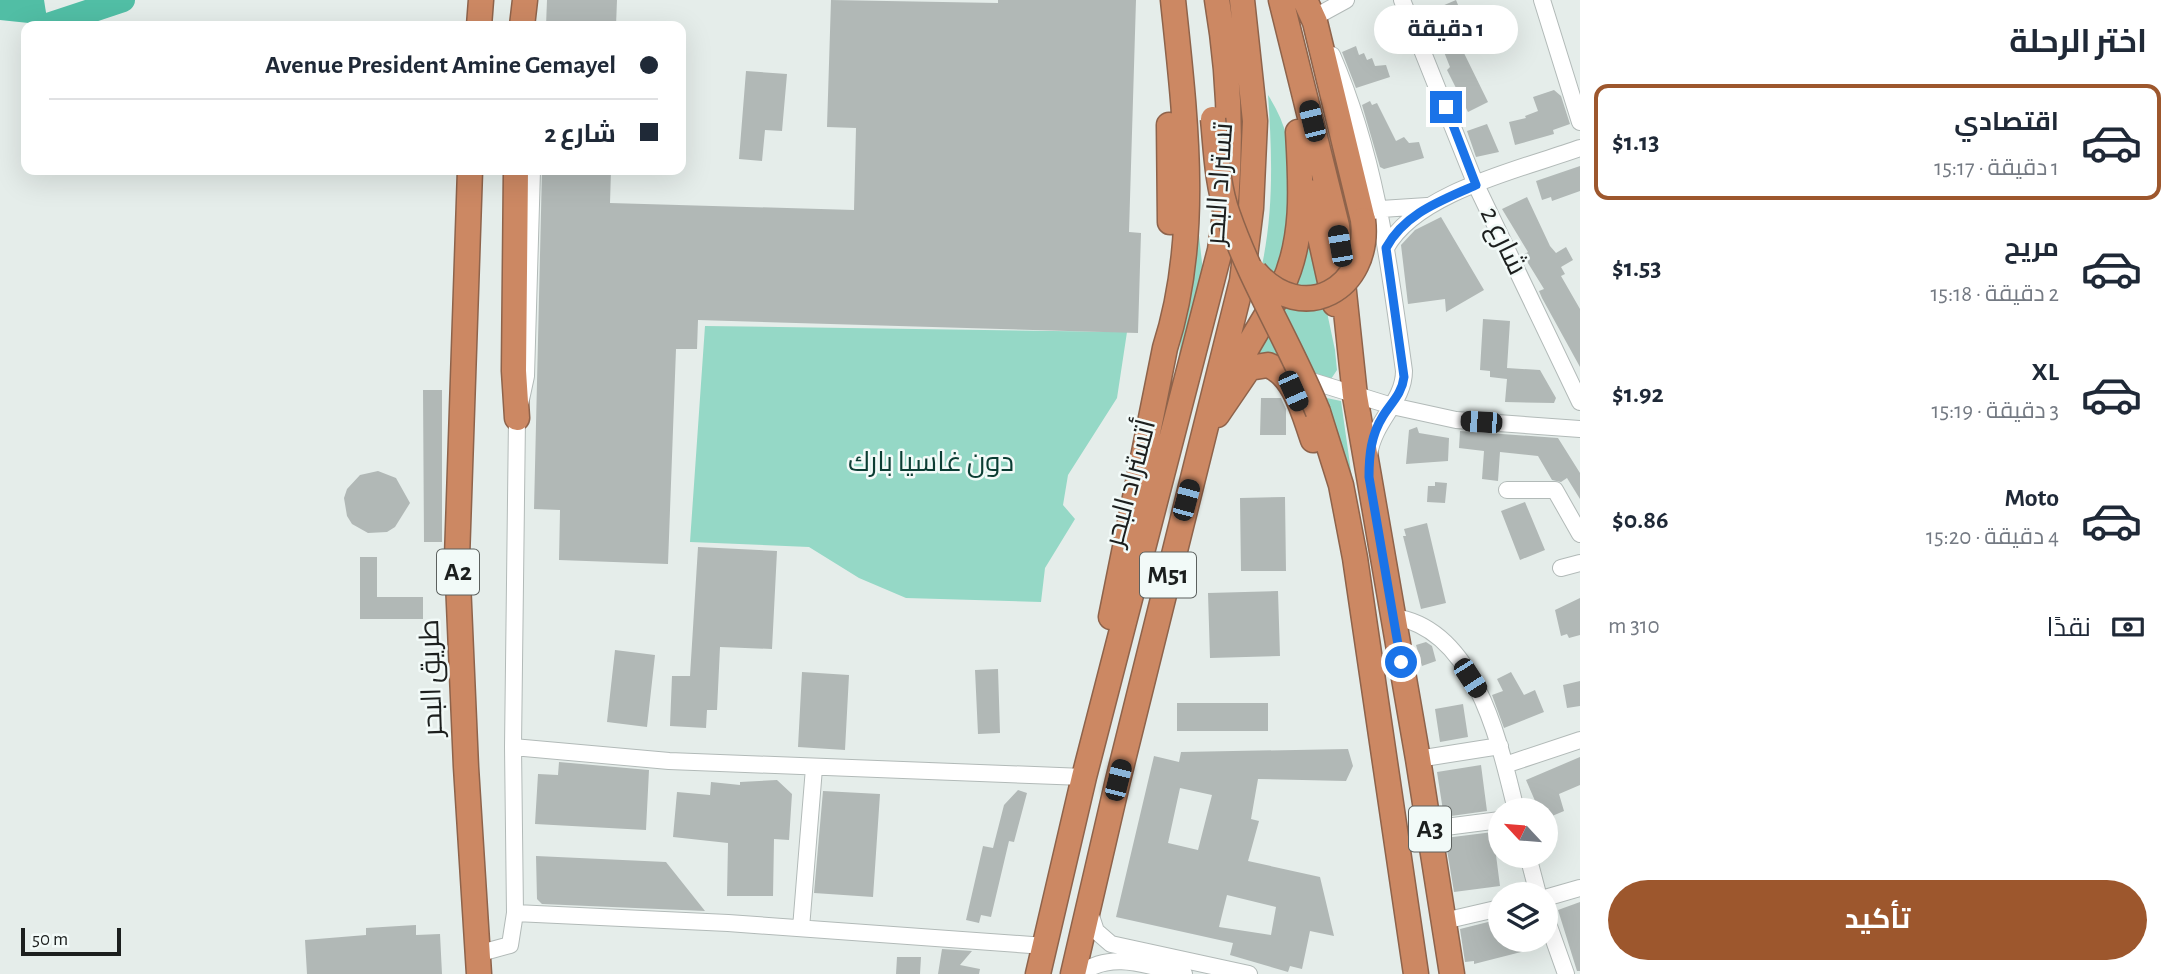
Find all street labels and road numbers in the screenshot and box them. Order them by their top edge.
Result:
street label: تستراد البحر [1202,121,1238,248]
street label: شارع 2 [1472,202,1532,281]
street label: أتستراد البحر [1095,415,1161,551]
road number: A2 [437,550,479,594]
road number: M51 [1140,552,1196,597]
street label: طريق البحر [416,619,449,739]
road number: A3 [1409,806,1451,852]

